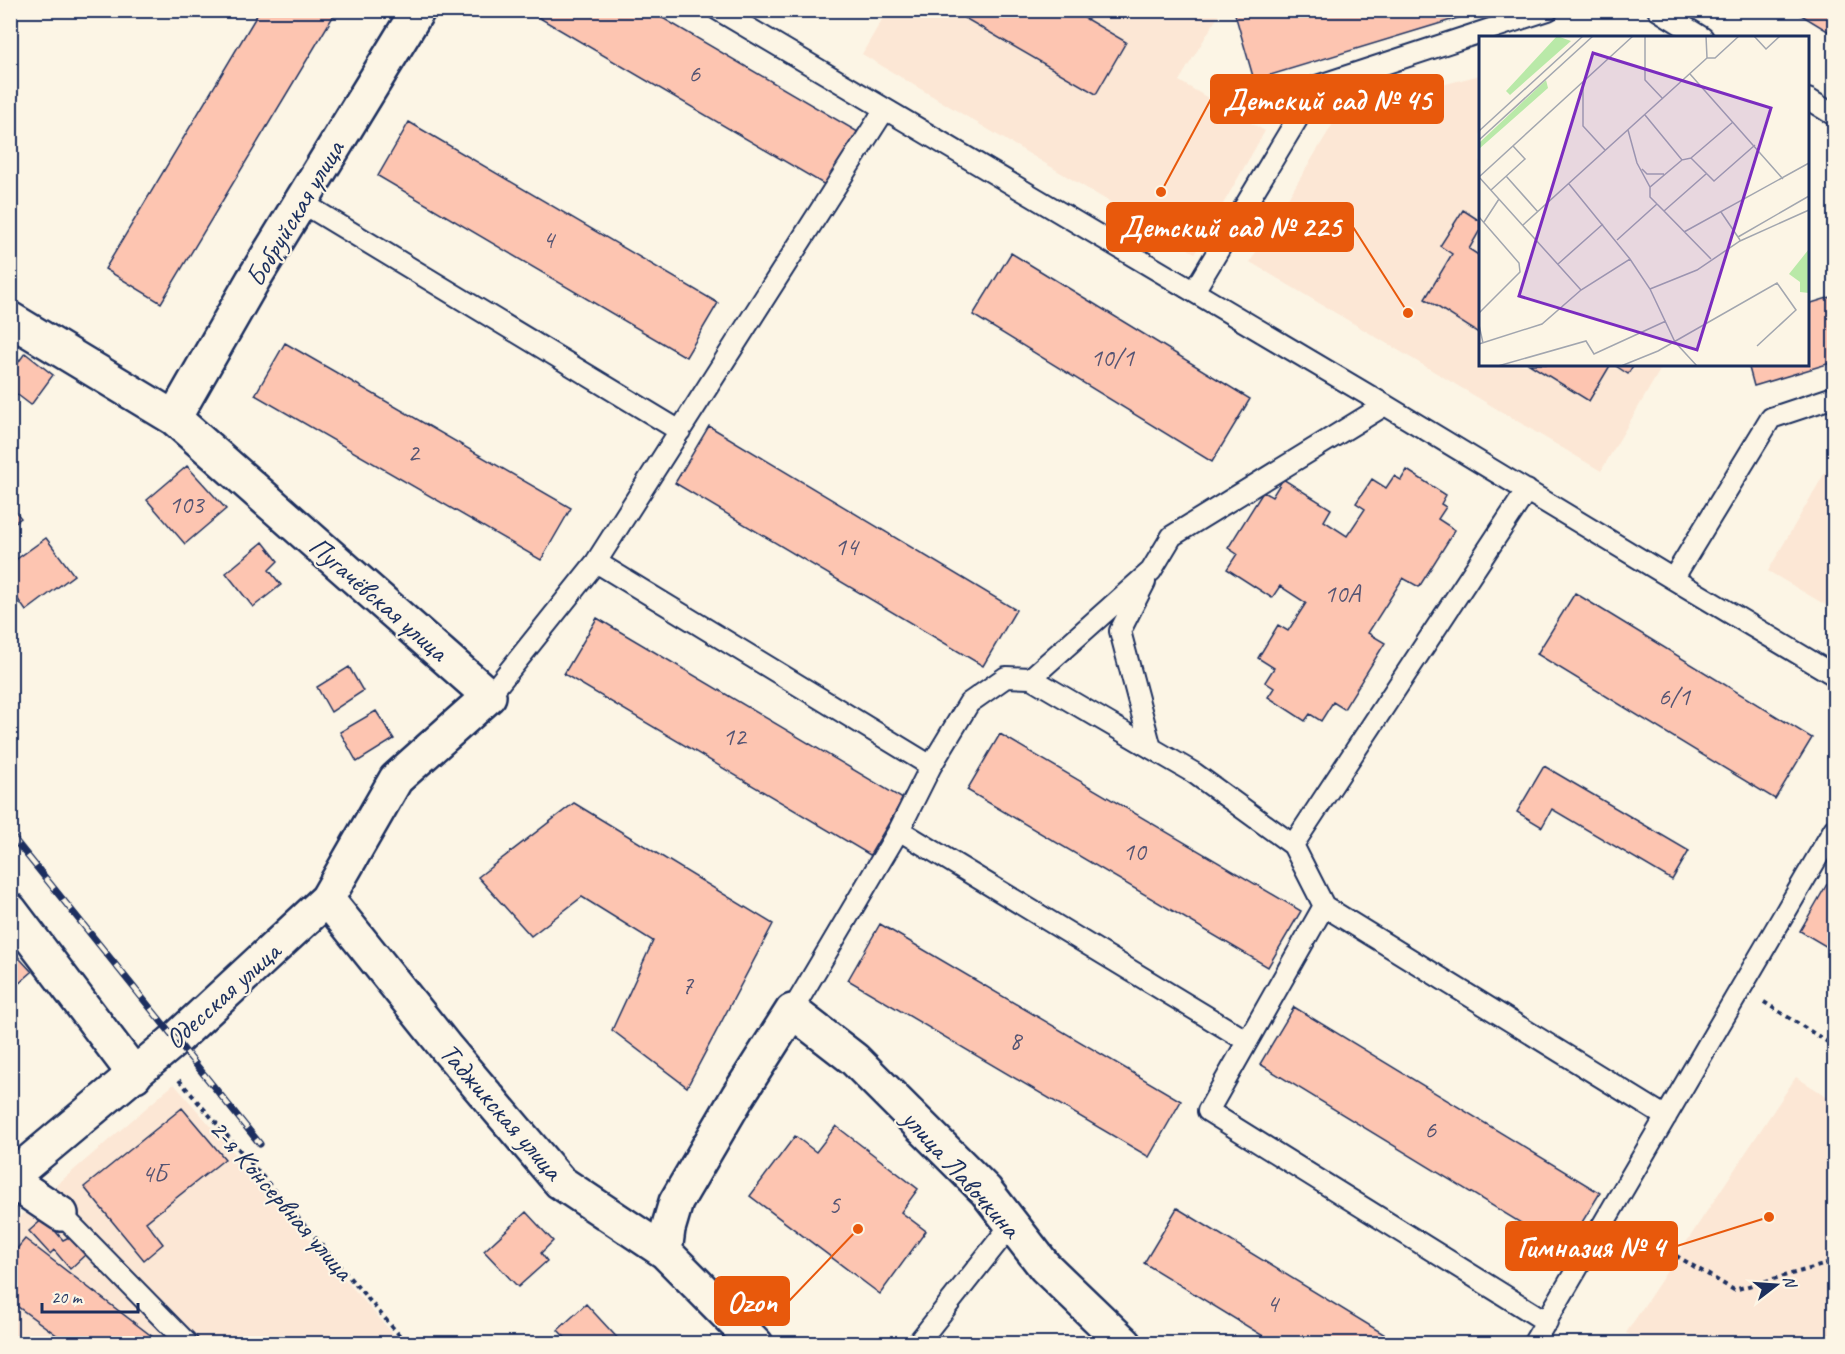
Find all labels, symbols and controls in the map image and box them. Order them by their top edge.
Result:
inset map [1479,36,1809,366]
house number: 6 [688,57,701,90]
callout: Детский сад № 45 [1211,75,1443,123]
text: Детский сад № 45 [1223,81,1434,119]
street label: Бобруйская улица [237,132,353,293]
callout: Детский сад № 225 [1107,203,1353,251]
text: Детский сад № 225 [1119,208,1344,246]
house number: 4 [542,223,556,256]
house number: 10/1 [1090,341,1135,374]
house number: 2 [407,436,421,469]
house number: 103 [168,488,206,521]
street label: Пугачёвская улица [302,528,457,669]
house number: 14 [834,530,860,563]
house number: 10А [1324,577,1362,610]
house number: 6/1 [1658,680,1691,713]
house number: 12 [722,720,748,753]
house number: 10 [1122,835,1148,868]
street label: Одесская улица [157,933,289,1056]
house number: 7 [681,969,694,1002]
house number: 8 [1009,1024,1023,1057]
street label: Таджикская улица [433,1036,572,1188]
street label: улица Лавочкина [893,1100,1030,1246]
street label: 2-я Консервная улица [202,1111,362,1289]
house number: 6 [1424,1113,1437,1146]
house number: 4Б [142,1157,170,1190]
house number: 5 [828,1188,841,1221]
callout: Гимназия № 4 [1506,1222,1677,1270]
text: Гимназия № 4 [1517,1228,1668,1266]
north arrow [1746,1255,1806,1315]
text: N [1778,1273,1801,1292]
scale bar [42,1276,138,1314]
callout: Ozon [715,1277,789,1325]
text: Ozon [727,1283,778,1321]
text: 20 m [51,1286,84,1308]
house number: 4 [1266,1287,1280,1320]

